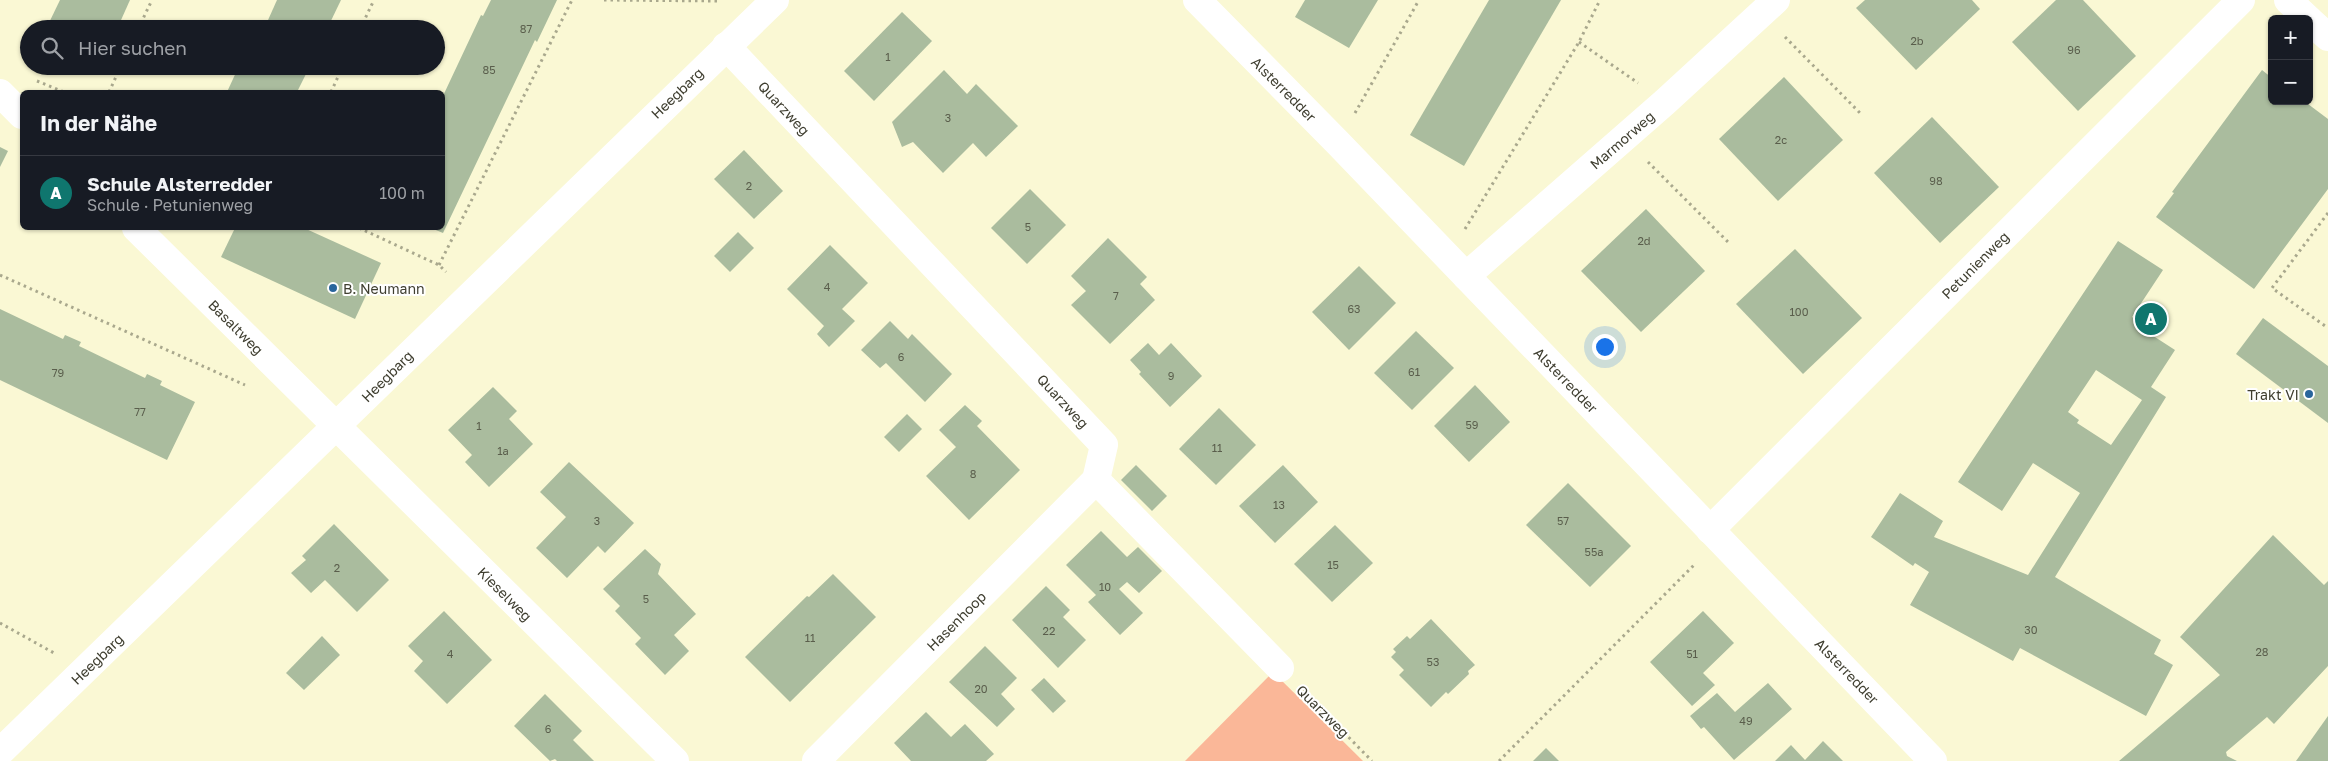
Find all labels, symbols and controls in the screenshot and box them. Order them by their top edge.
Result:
map controls [2268,15,2313,105]
button: + [2268,15,2313,60]
search box [20,20,445,75]
house number: 87 [520,22,532,35]
icon: search [38,34,66,62]
house number: 2b [1910,34,1924,47]
text: Hier suchen [78,36,187,59]
house number: 96 [2067,43,2081,56]
house number: 1 [885,50,891,63]
street label: Alsterredder [1248,53,1320,125]
button: − [2268,60,2313,105]
house number: 85 [482,63,496,76]
street label: Heegbarg [647,64,707,122]
street label: Quarzweg [755,77,813,139]
street label: Marmorweg [1586,107,1658,173]
text: In der Nähe [40,110,157,136]
house number: 3 [945,111,951,124]
house number: 2c [1775,133,1787,146]
text: Schule Alsterredder [87,172,272,195]
house number: 98 [1929,174,1943,187]
house number: 2 [746,179,752,192]
text: A [50,183,62,203]
text: 100 m [379,183,425,203]
text: Schule · Petunienweg [87,195,253,215]
house number: 5 [1025,220,1031,233]
street label: Petunienweg [1938,228,2012,302]
house number: 2d [1637,234,1651,247]
place label: B. Neumann [343,280,425,297]
house number: 4 [824,280,831,293]
marker: B. Neumann [327,282,339,294]
house number: 7 [1113,289,1119,302]
street label: Basaltweg [205,296,267,358]
pin: A [2135,300,2167,338]
house number: 63 [1347,302,1361,315]
house number: 100 [1790,305,1809,318]
your location [1592,334,1618,360]
street label: Alsterredder [1531,344,1602,417]
street label: Heegbarg [358,347,416,405]
house number: 6 [898,350,905,363]
house number: 61 [1408,365,1420,378]
house number: 79 [52,366,64,379]
house number: 9 [1168,369,1174,382]
street label: Quarzweg [1034,370,1092,432]
place label: Trakt VI [2247,386,2299,403]
marker: Trakt VI [2303,388,2315,400]
house number: 77 [134,405,146,418]
house number: 59 [1465,418,1479,431]
house number: 1 [476,419,482,432]
house number: 11 [1212,441,1222,454]
house number: 1a [497,444,509,457]
house number: 8 [970,467,977,480]
house number: 13 [1273,498,1285,511]
house number: 3 [594,514,600,527]
house number: 57 [1557,514,1569,527]
house number: 55a [1585,545,1603,558]
house number: 15 [1327,558,1339,571]
house number: 2 [334,561,340,574]
street label: Kieselweg [474,563,536,625]
house number: 10 [1099,580,1111,593]
street label: Hasenhoop [923,588,989,654]
house number: 5 [643,592,649,605]
house number: 30 [2024,623,2038,636]
house number: 22 [1043,624,1055,637]
street label: Heegbarg [67,630,127,688]
house number: 11 [805,631,815,644]
street label: Alsterredder [1812,635,1883,708]
house number: 28 [2255,645,2269,658]
house number: 4 [447,647,454,660]
house number: 51 [1686,647,1698,660]
house number: 53 [1427,655,1439,668]
street label: Quarzweg [1293,681,1353,741]
house number: 20 [974,682,988,695]
house number: 49 [1739,714,1753,727]
house number: 6 [545,722,552,735]

